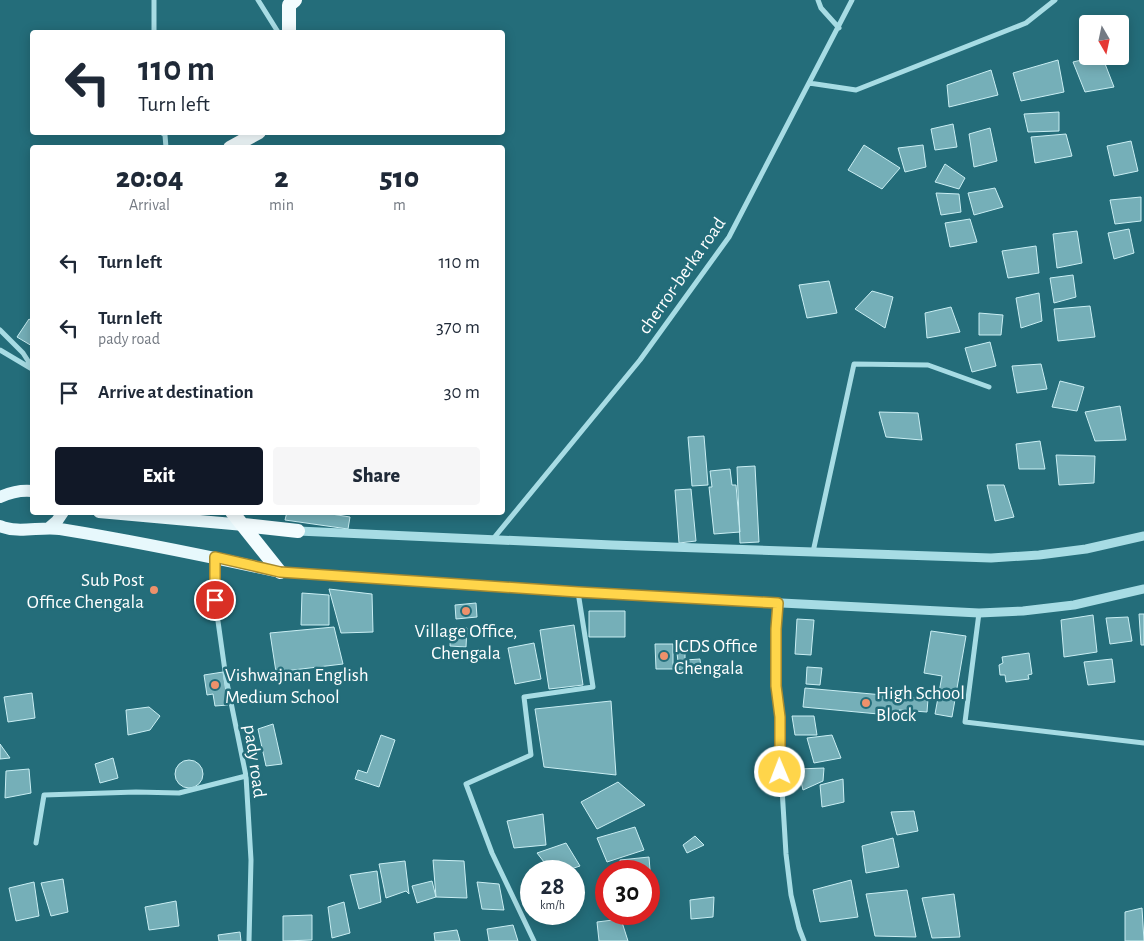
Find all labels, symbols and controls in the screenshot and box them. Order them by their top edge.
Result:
north arrow [1079,15,1129,65]
map controls [1079,15,1129,65]
icon: left [55,50,120,115]
text: 110 m [138,52,215,87]
text: Turn left [138,93,210,115]
text: 20:04 [116,163,183,193]
text: 2 [274,163,289,193]
text: 510 [380,163,419,193]
text: Arrival [129,197,170,213]
text: min [269,197,294,213]
text: m [393,197,406,213]
street label: cherror-berka road [635,214,730,338]
icon: left [55,249,83,277]
text: Turn left [98,253,162,272]
text: 110 m [439,253,480,272]
text: Turn left [98,309,162,328]
icon: left [55,314,83,342]
text: 370 m [436,318,480,337]
text: pady road [98,331,160,347]
icon: arrive [55,379,83,407]
text: Arrive at destination [98,383,254,402]
text: 30 m [444,383,480,402]
button: Exit [55,447,263,505]
button: Share [273,447,480,505]
place label: Sub Post Office Chengala [27,571,144,612]
pin [194,579,236,621]
marker: Sub Post Office Chengala [148,584,160,596]
icon: arrive [201,586,229,614]
marker: Village Office, Chengala [460,605,472,617]
place label: Village Office, Chengala [415,622,517,663]
place label: ICDS Office Chengala [674,637,757,678]
marker: ICDS Office Chengala [658,650,670,662]
place label: Vishwajnan English Medium School [225,666,369,707]
marker: Vishwajnan English Medium School [209,679,221,691]
place label: High School Block [876,684,965,725]
marker: High School Block [860,697,872,709]
street label: pady road [240,723,269,799]
position arrow [753,745,805,797]
speed limit sign: 30 [595,860,660,925]
text: 28 [540,874,565,899]
text: km/h [540,899,565,911]

